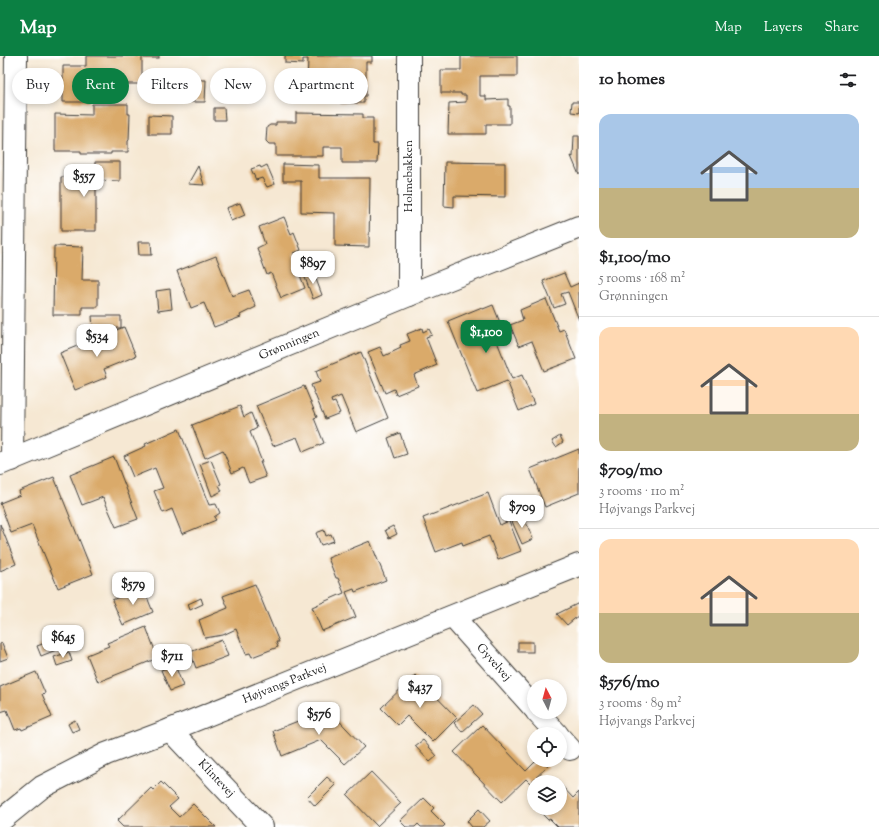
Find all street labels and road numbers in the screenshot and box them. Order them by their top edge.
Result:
street label: Holmebakken [400,140,418,212]
street label: Grønningen [256,324,322,365]
street label: Gyvelvej [472,640,515,685]
street label: Højvangs Parkvej [240,659,329,709]
street label: Klintevej [193,755,239,802]

